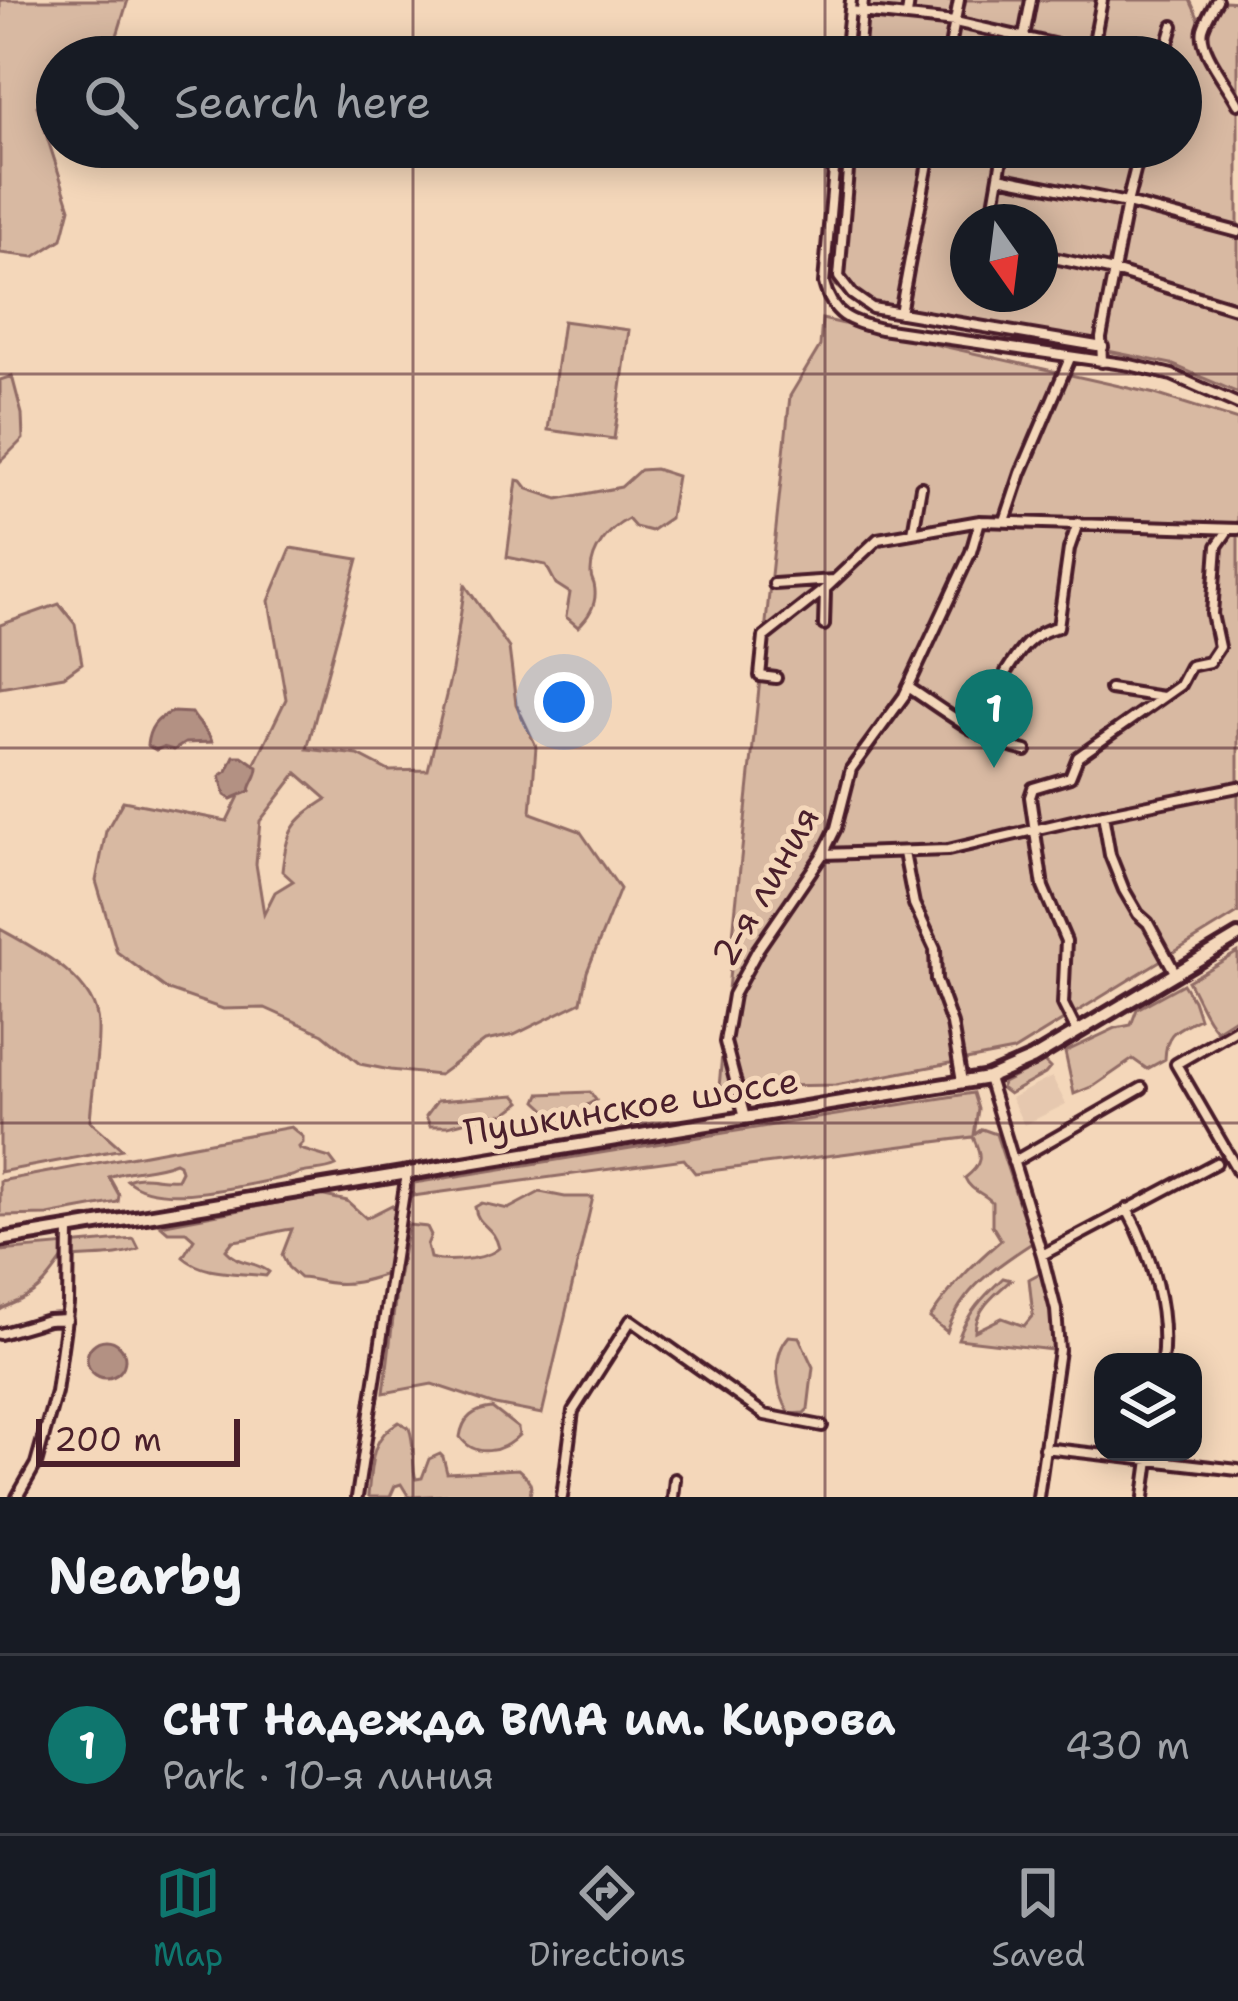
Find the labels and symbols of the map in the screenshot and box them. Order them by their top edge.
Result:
north arrow [950,204,1058,312]
pin: 1 [955,669,1033,768]
your location [534,672,594,732]
street label: 2-я линия [699,797,831,975]
street label: Пушкинское шоссе [460,1055,802,1157]
scale bar [36,1413,240,1466]

